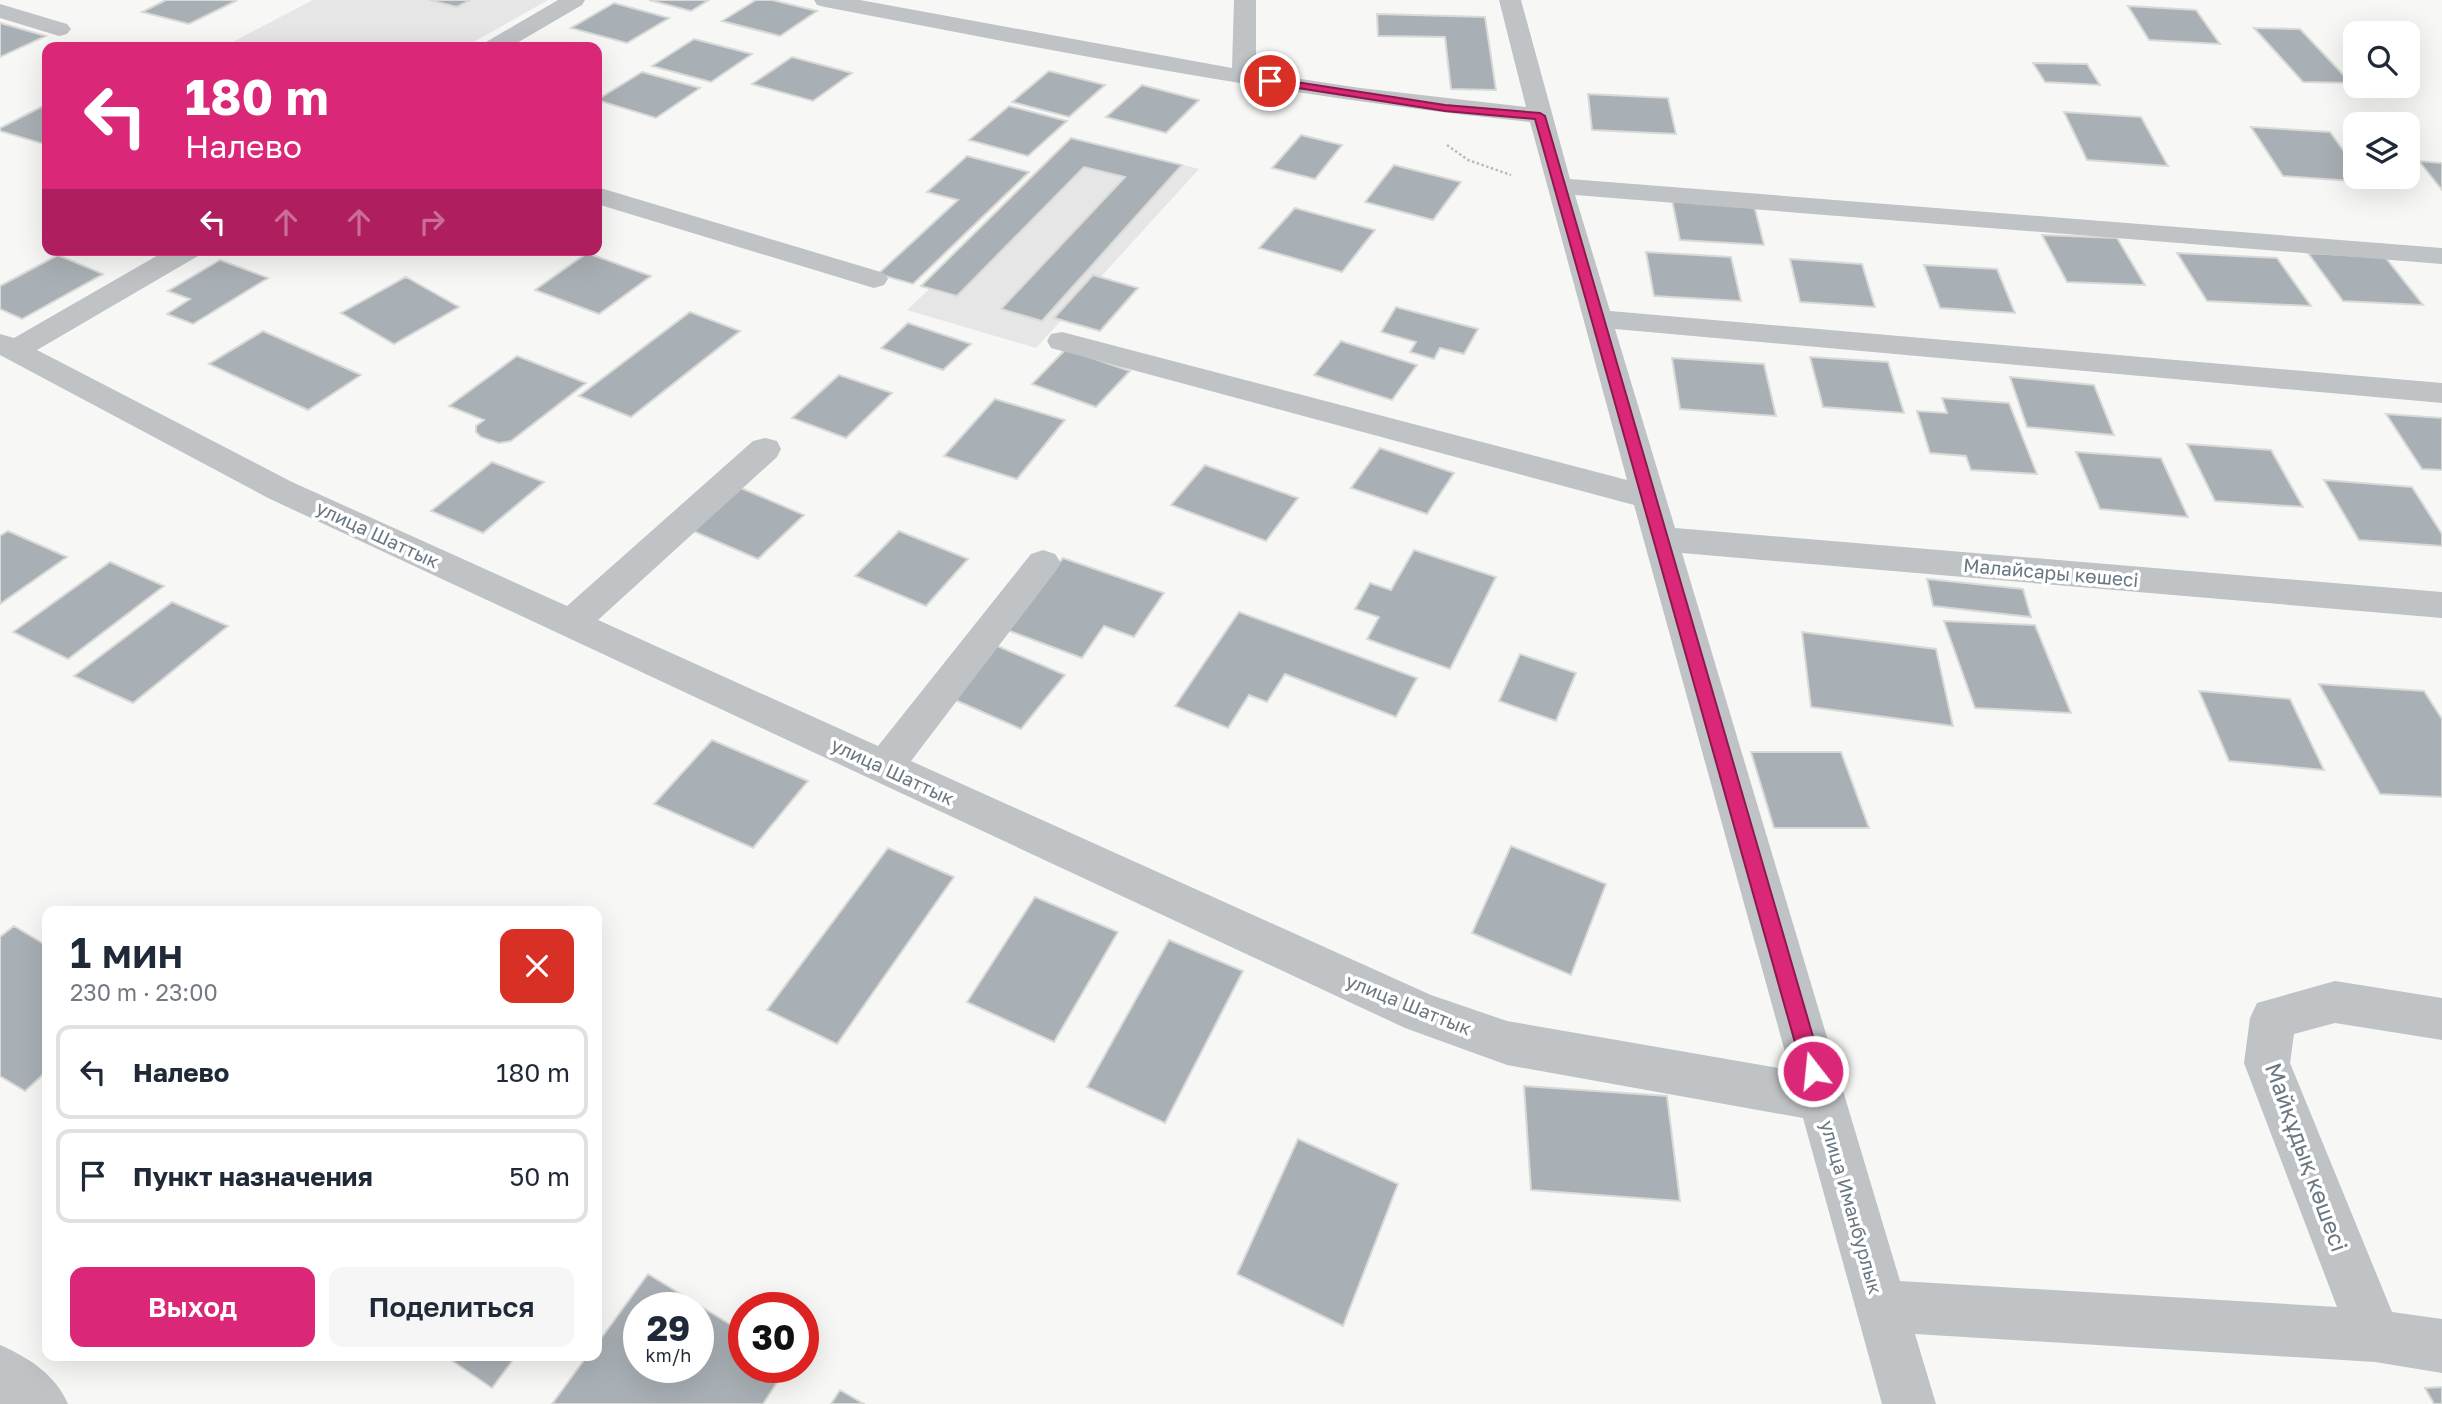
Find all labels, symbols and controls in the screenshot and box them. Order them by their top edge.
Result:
map controls [2343,21,2420,189]
button: search [2343,21,2420,98]
pin [1240,51,1300,111]
icon: arrive [1251,62,1289,100]
text: 180 m [185,67,329,126]
icon: left [70,70,161,161]
button: layers [2343,112,2420,189]
text: Налево [185,127,302,165]
icon: left [194,203,232,241]
icon: ahead [267,203,305,241]
icon: ahead [340,203,378,241]
icon: right [413,203,451,241]
street label: улица Шаттык [313,495,443,573]
street label: Малайсары көшесі [1962,553,2140,591]
street label: улица Шаттык [828,732,958,810]
text: 1 мин [70,927,183,977]
button: close [500,929,574,1003]
street label: улица Шаттык [1343,968,1475,1040]
text: 230 m · 23:00 [70,978,218,1006]
position arrow [1776,1034,1850,1108]
icon: left [74,1053,112,1091]
text: Налево [133,1057,229,1088]
text: 180 m [496,1057,570,1088]
street label: Майқұдық көшесі [2259,1059,2354,1256]
street label: улица Иманбурлык [1816,1117,1888,1297]
icon: arrive [74,1157,112,1195]
text: Пункт назначения [133,1161,373,1192]
text: 50 m [509,1161,570,1192]
button: Выход [70,1267,315,1347]
button: Поделиться [329,1267,574,1347]
speed limit sign: 30 [728,1292,819,1383]
text: 29 [647,1307,690,1349]
text: km/h [646,1344,691,1366]

